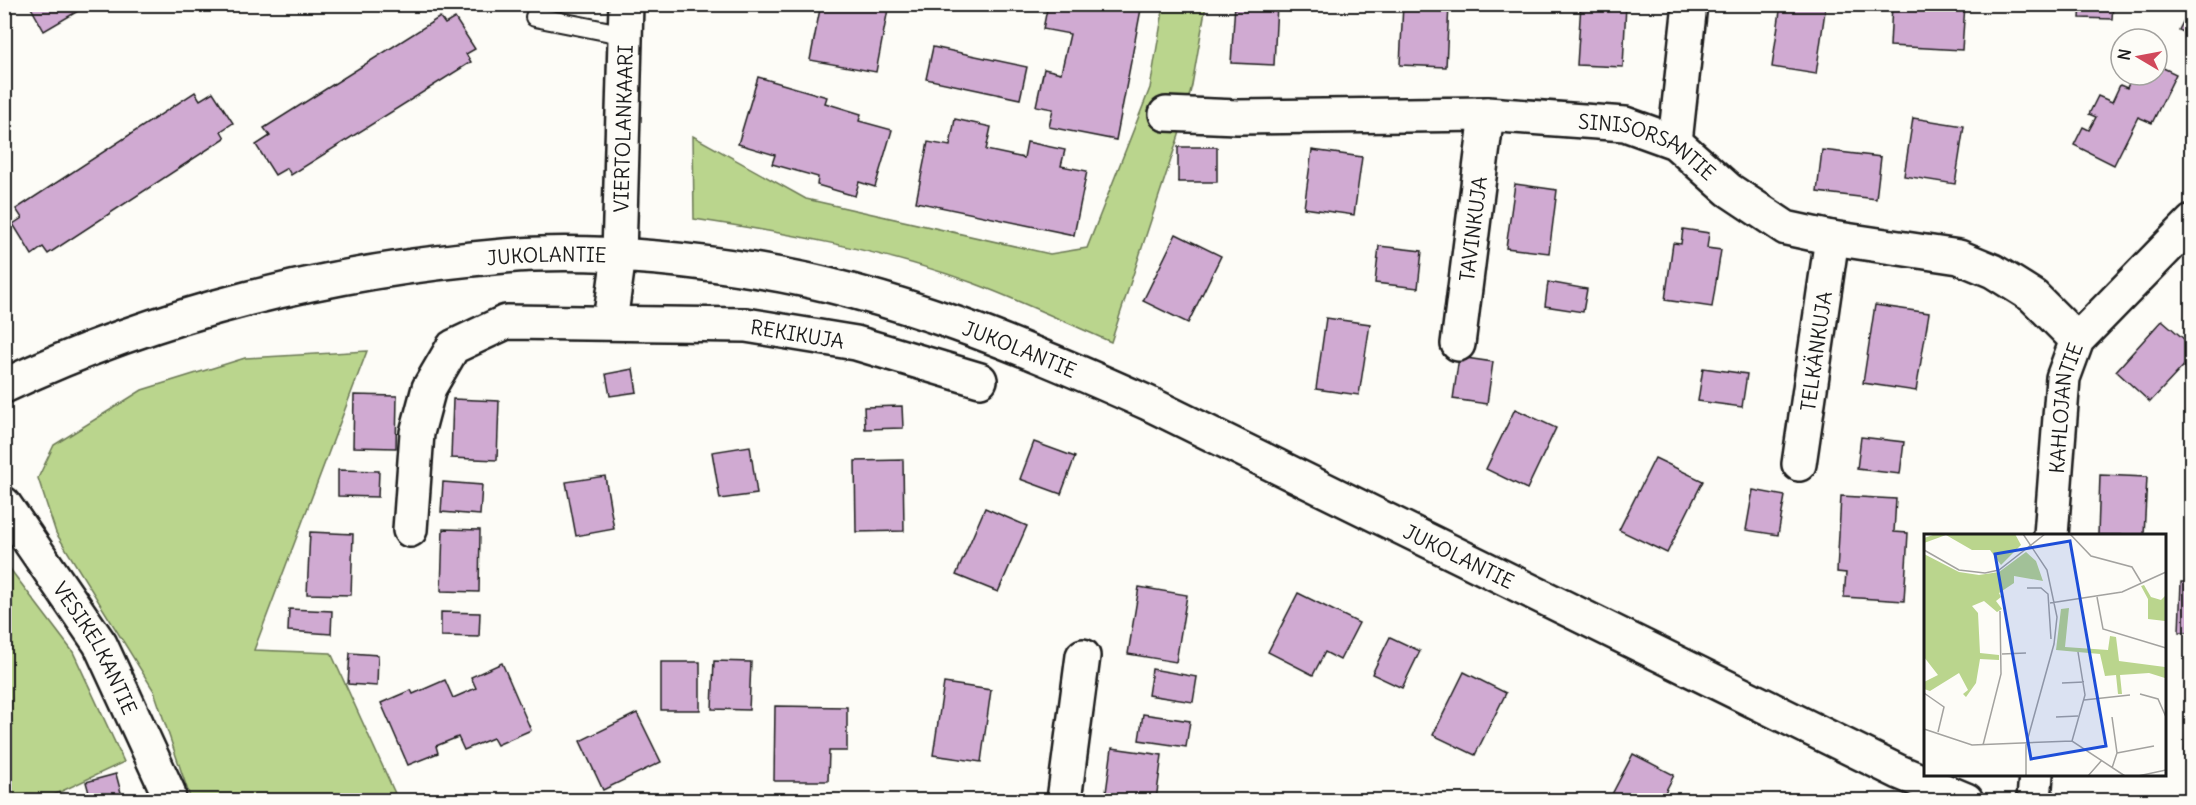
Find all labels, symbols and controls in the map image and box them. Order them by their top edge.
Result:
north arrow [2109,27,2169,87]
street label: VIERTOLANKAARI [608,44,637,213]
text: N [2113,47,2135,62]
street label: SINISORSANTIE [1578,108,1721,185]
street label: TAVINKUJA [1454,175,1492,283]
street label: JUKOLANTIE [486,241,607,270]
street label: TELKÄNKUJA [1794,289,1837,413]
street label: REKIKUJA [749,313,846,353]
street label: JUKOLANTIE [960,315,1080,382]
street label: KAHLOJANTIE [2043,339,2087,474]
street label: JUKOLANTIE [1400,518,1518,594]
inset map [1924,534,2166,775]
street label: VESIKELKANTIE [48,577,143,718]

